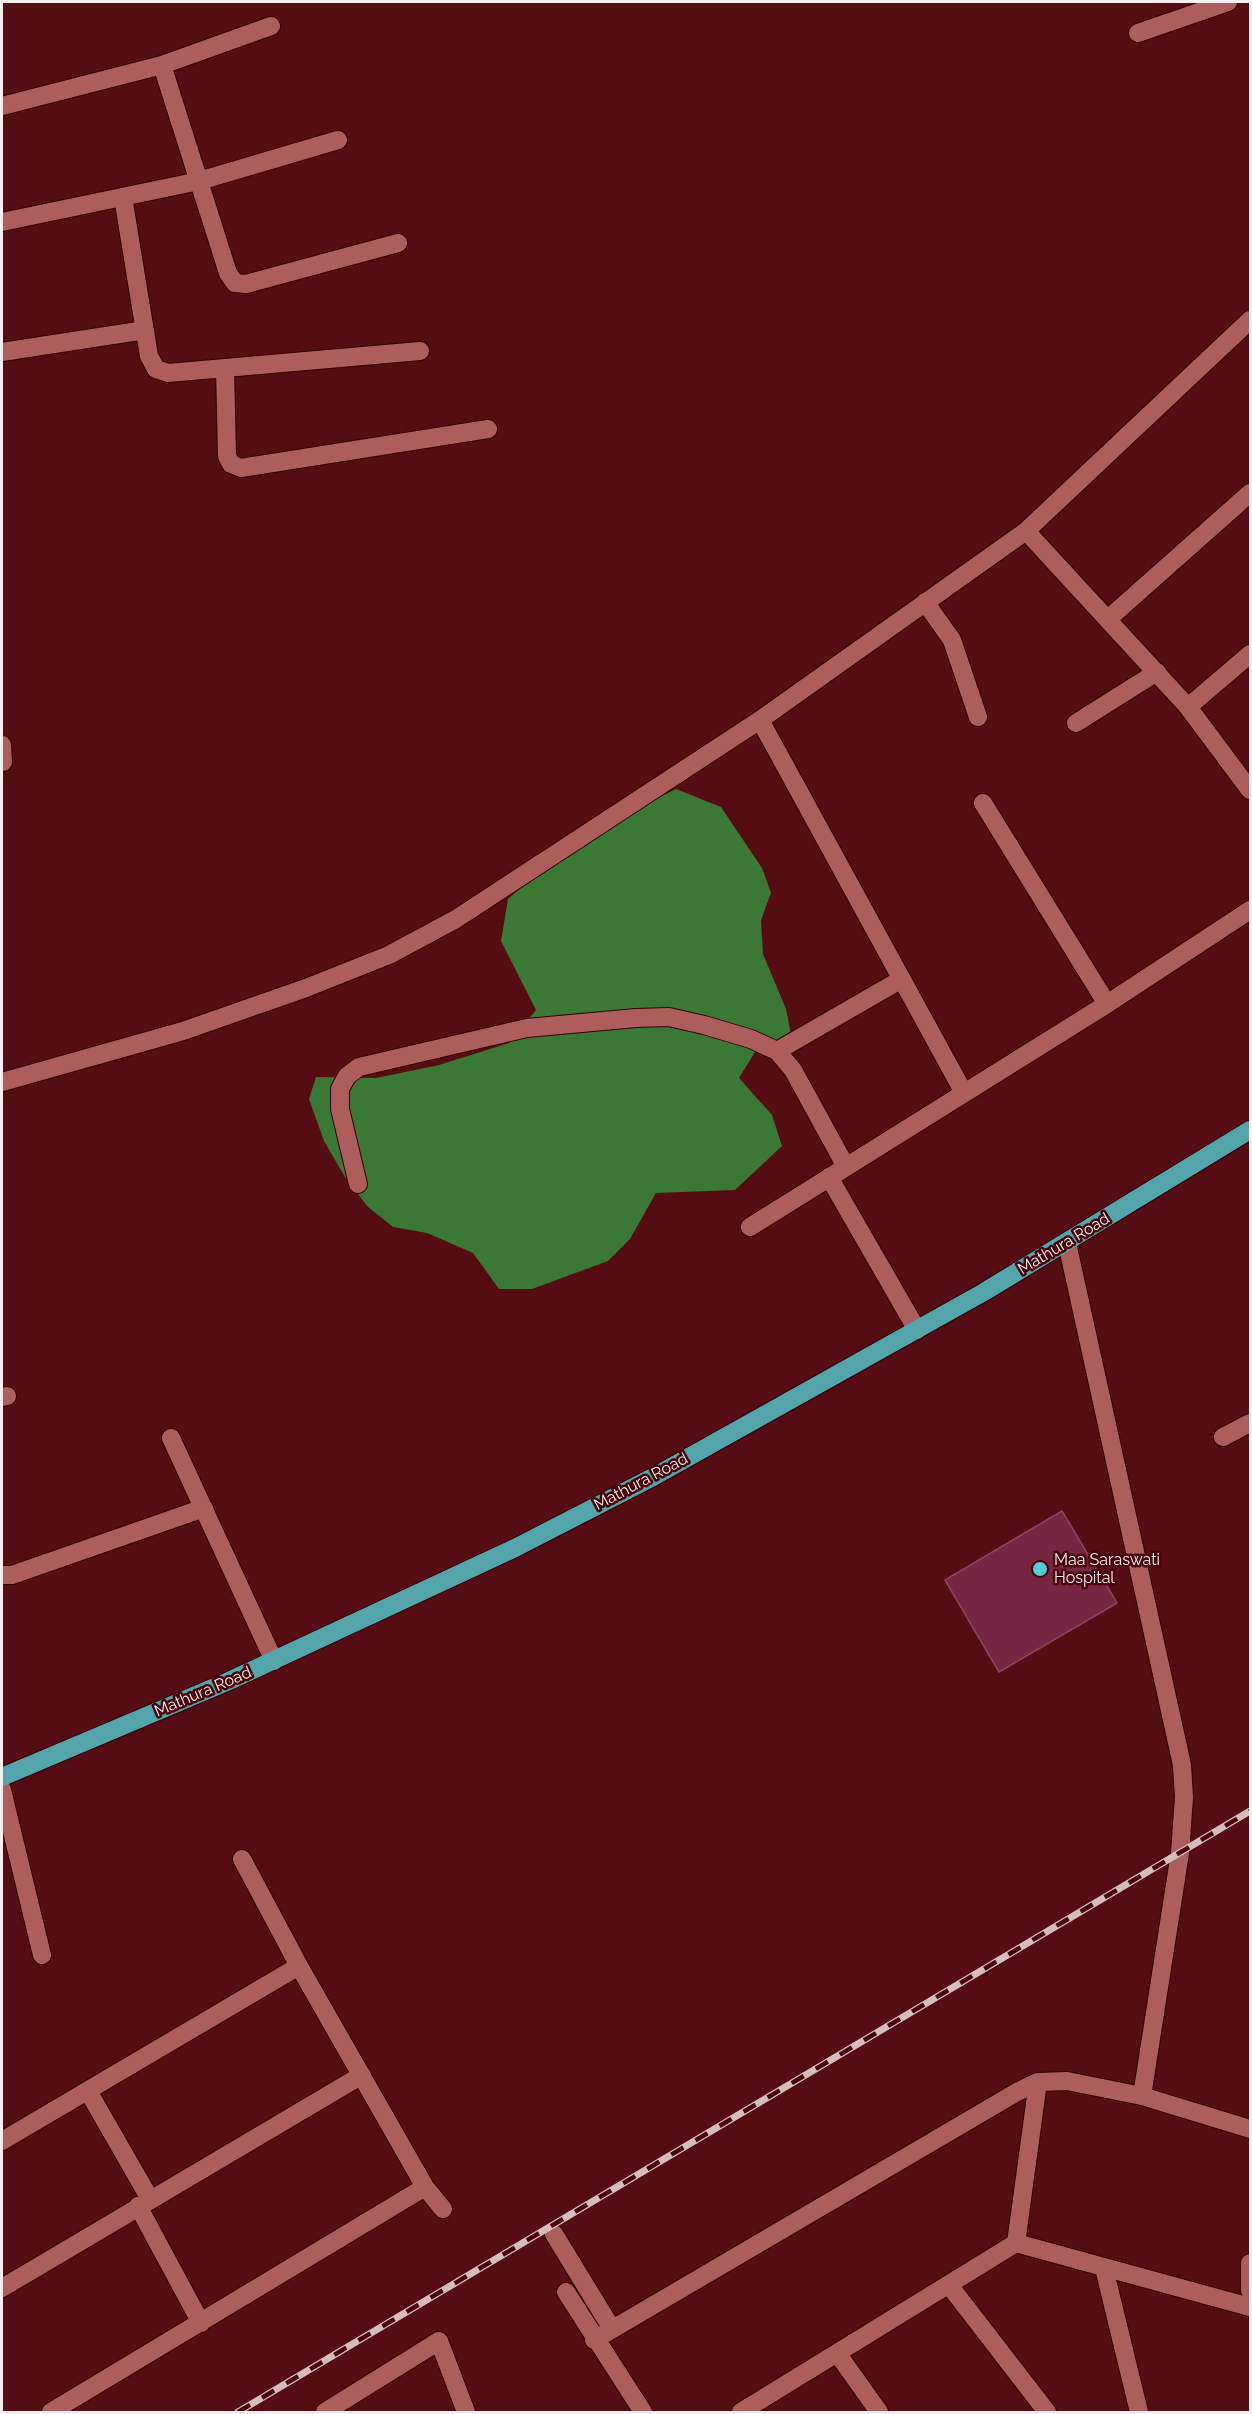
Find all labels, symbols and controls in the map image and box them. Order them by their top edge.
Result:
street label: Mathura Road [1015,1209,1113,1279]
street label: Mathura Road [591,1449,691,1515]
place label: Maa Saraswati Hospital [1054,1550,1160,1588]
marker: Maa Saraswati Hospital [1031,1560,1049,1578]
street label: Mathura Road [152,1663,254,1721]

